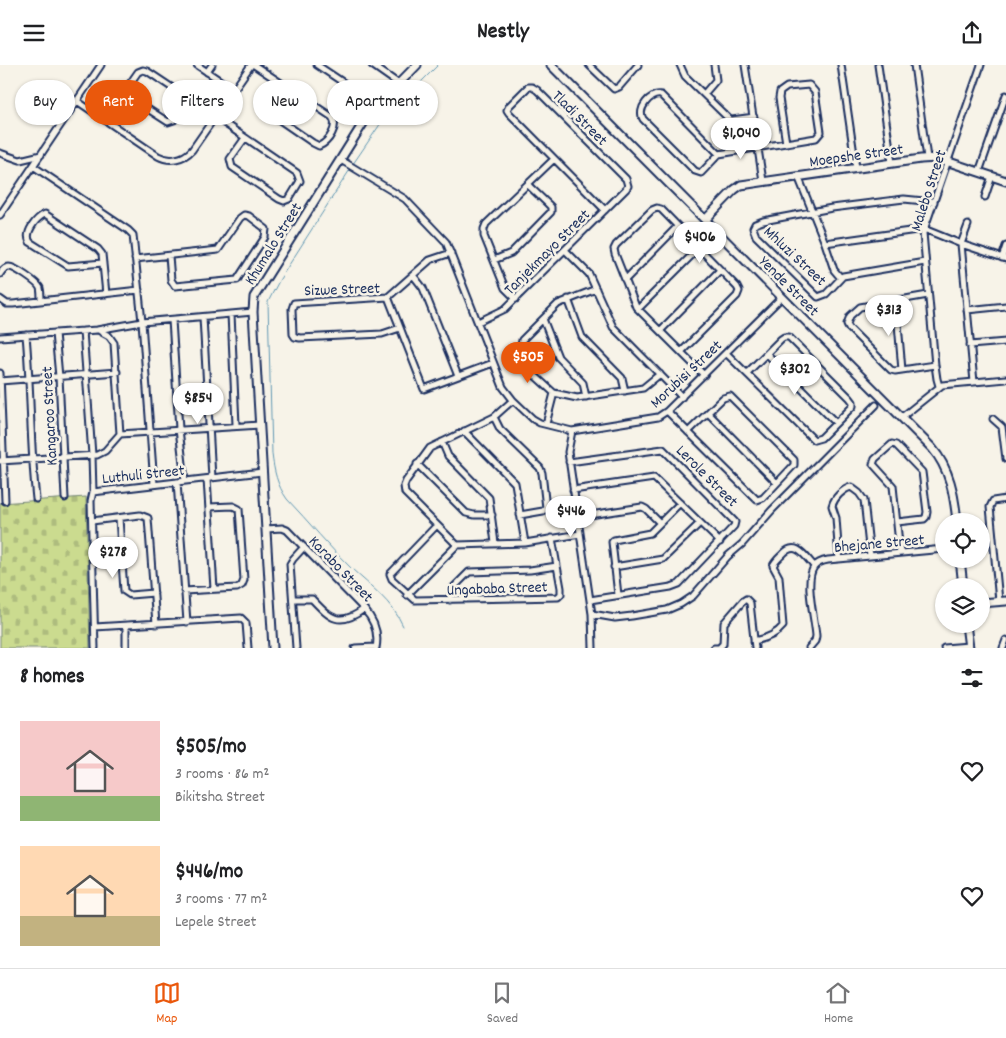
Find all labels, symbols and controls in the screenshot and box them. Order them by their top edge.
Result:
text: Nestly [477,17,529,48]
icon: menu [20,19,48,47]
icon: share [958,19,986,47]
chip: Buy [15,80,75,125]
chip: Rent [85,80,152,125]
chip: Filters [162,80,243,125]
chip: New [253,80,317,125]
chip: Apartment [327,80,438,125]
street label: Tladi Street [546,86,612,152]
pin: $1,040 [700,117,782,160]
text: $1,040 [722,122,760,145]
street label: Moepshe Street [808,138,905,174]
street label: Malebo Street [905,147,953,234]
street label: Khumalo Street [240,198,309,290]
street label: Tanjekmayo Street [499,204,596,301]
pin: $406 [670,221,730,264]
street label: Mhluzi Street [758,221,831,292]
text: $406 [684,226,716,249]
street label: Yende Street [753,251,824,322]
street label: Sizwe Street [304,278,381,303]
pin: $313 [859,295,919,337]
text: $313 [876,299,902,322]
street label: Morubisi Street [645,335,728,414]
pin: $505 [498,341,558,384]
text: $505 [512,346,544,369]
pin: $302 [765,353,825,396]
text: $302 [780,358,810,381]
street label: Kangaroo Street [36,365,65,466]
pin: $854 [168,383,228,425]
text: $854 [184,387,212,410]
street label: Lerole Street [670,440,743,513]
street label: Luthuli Street [101,460,186,491]
pin: $446 [541,495,601,538]
text: $446 [556,500,586,523]
map controls [935,513,990,633]
button: locate [935,513,990,568]
street label: Bhejane Street [833,529,925,560]
street label: Karabo Street [302,531,378,608]
pin: $278 [83,537,143,579]
text: $278 [99,541,127,564]
street label: Ungababa Street [446,576,548,603]
button: layers [935,578,990,633]
text: 8 homes [20,663,85,693]
icon: filters [958,664,986,692]
text: $505/mo [175,733,246,763]
icon: home [60,741,120,801]
icon: heart [958,757,986,785]
text: 3 rooms · 86 m² [175,763,269,786]
text: Bikitsha Street [175,786,265,809]
text: $446/mo [175,858,243,888]
icon: home [60,866,120,926]
icon: heart [958,882,986,910]
text: 3 rooms · 77 m² [175,888,267,911]
text: Lepele Street [175,911,256,934]
tab: Map [153,979,181,1029]
tab: Saved [487,979,518,1029]
tab: Home [824,979,853,1029]

